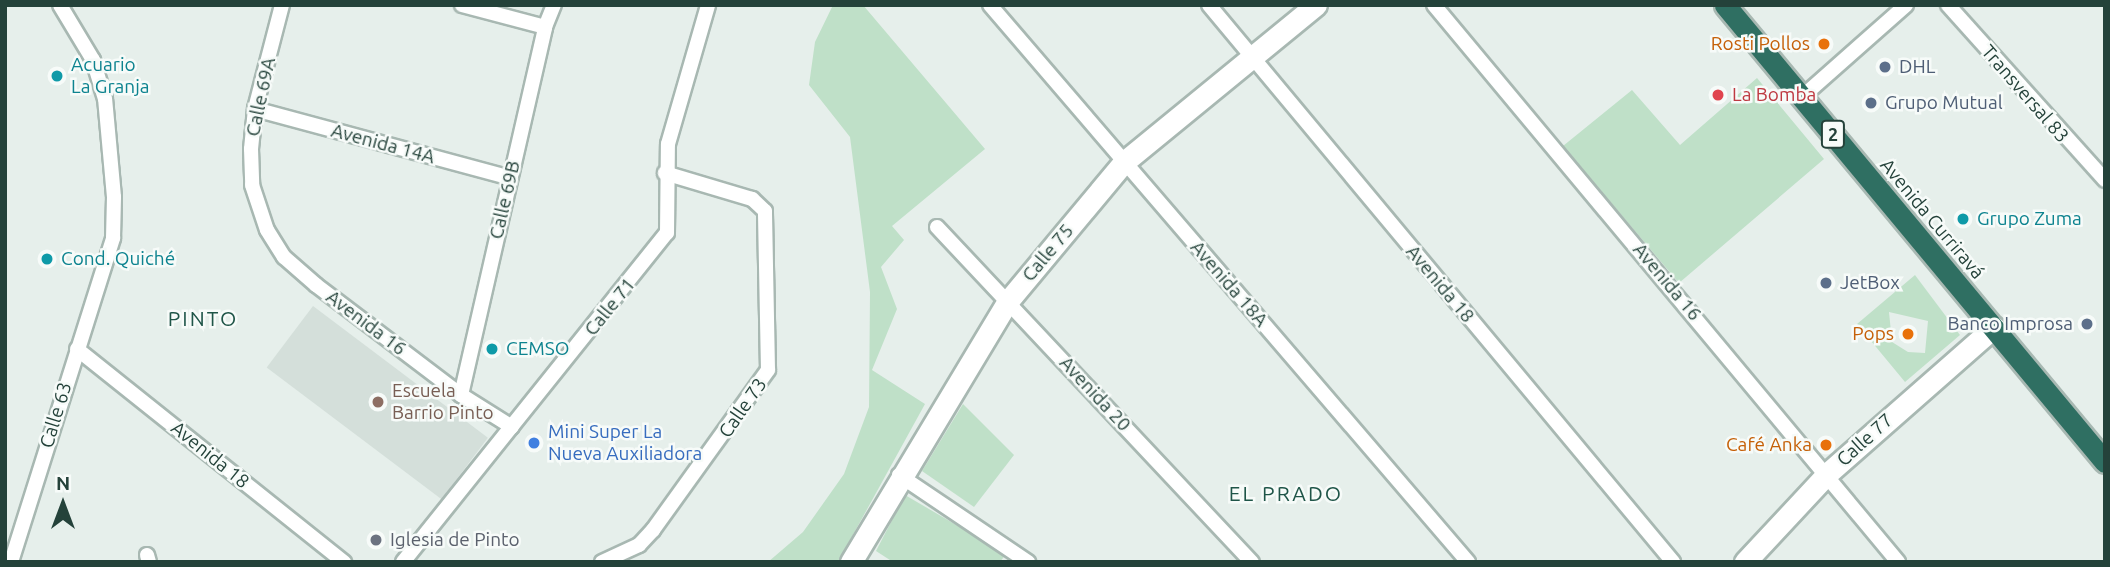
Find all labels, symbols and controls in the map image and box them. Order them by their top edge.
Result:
place label: Rosti Pollos [1711,33,1810,55]
marker: Rosti Pollos [1816,36,1832,52]
street label: Transversal 83 [1976,41,2074,147]
place label: Acuario La Granja [71,54,150,98]
street label: Calle 69A [242,55,280,139]
place label: DHL [1899,56,1935,78]
marker: DHL [1877,59,1893,75]
marker: Acuario La Granja [49,68,65,84]
place label: La Bomba [1732,84,1816,106]
marker: La Bomba [1710,87,1726,103]
place label: Grupo Mutual [1885,92,2003,114]
marker: Grupo Mutual [1863,95,1879,111]
street label: Avenida 14A [329,119,437,169]
road number: 2 [1821,119,1845,148]
street label: Avenida Curriravá [1875,154,1989,284]
street label: Calle 69B [485,159,525,241]
place label: Grupo Zuma [1977,208,2082,230]
marker: Grupo Zuma [1955,211,1971,227]
street label: Calle 75 [1018,220,1078,286]
street label: Avenida 18A [1186,236,1272,332]
street label: Avenida 16 [1628,239,1706,325]
street label: Avenida 18 [1401,241,1479,327]
place label: Cond. Quiché [61,248,175,270]
marker: Cond. Quiché [39,251,55,267]
place label: JetBox [1840,272,1900,294]
street label: Calle 71 [580,274,640,340]
marker: JetBox [1818,275,1834,291]
street label: Avenida 16 [322,286,410,360]
district label: PINTO [168,305,238,331]
place label: Banco Improsa [1947,313,2073,335]
marker: Banco Improsa [2079,316,2095,332]
place label: Pops [1852,323,1894,345]
marker: Pops [1900,326,1916,342]
place label: CEMSO [506,338,570,360]
marker: CEMSO [484,341,500,357]
street label: Avenida 20 [1055,352,1135,436]
street label: Calle 73 [714,374,772,442]
street label: Calle 63 [35,379,77,451]
place label: Escuela Barrio Pinto [392,380,494,424]
marker: Escuela Barrio Pinto [370,394,386,410]
street label: Calle 77 [1832,409,1898,471]
street label: Avenida 18 [166,417,254,493]
place label: Mini Super La Nueva Auxiliadora [548,421,702,465]
place label: Café Anka [1726,434,1812,456]
marker: Mini Super La Nueva Auxiliadora [526,435,542,451]
marker: Café Anka [1818,437,1834,453]
north arrow [28,469,98,539]
text: N [56,472,70,494]
district label: EL PRADO [1230,480,1342,506]
place label: Iglesia de Pinto [390,529,520,551]
marker: Iglesia de Pinto [368,532,384,548]

